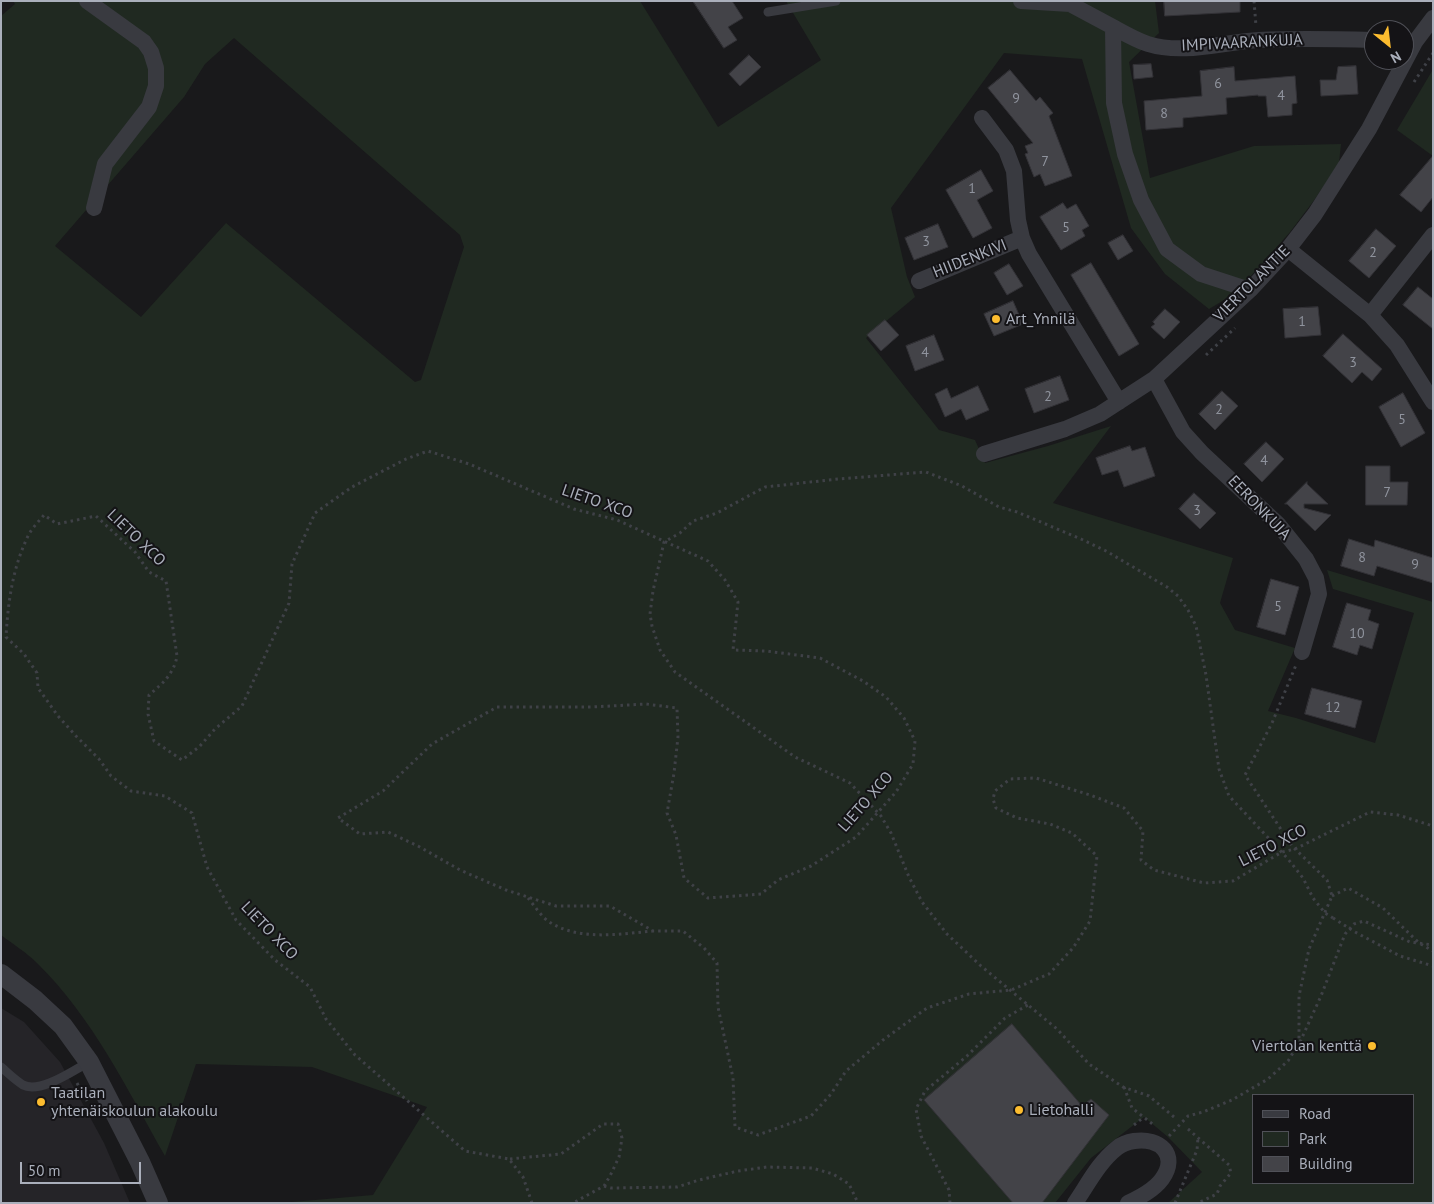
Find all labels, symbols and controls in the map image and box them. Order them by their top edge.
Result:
north arrow [1364,20,1414,70]
street label: IMPIVAARANKUJA [1181,30,1303,56]
text: N [1387,47,1404,67]
house number: 6 [1214,76,1222,92]
house number: 4 [1277,88,1285,104]
house number: 9 [1012,91,1020,107]
house number: 8 [1160,106,1168,122]
house number: 7 [1041,154,1049,170]
house number: 1 [968,181,976,197]
house number: 5 [1062,220,1070,236]
house number: 3 [922,234,930,250]
street label: HIIDENKIVI [930,235,1010,283]
street label: VIERTOLANTIE [1210,242,1294,326]
house number: 2 [1369,245,1377,261]
place label: Art_Ynnilä [1006,309,1075,329]
marker: Art_Ynnilä [990,313,1002,325]
house number: 1 [1298,314,1306,330]
house number: 4 [921,345,929,361]
house number: 3 [1349,355,1357,371]
house number: 2 [1044,389,1052,405]
house number: 2 [1215,402,1223,418]
house number: 5 [1398,412,1406,428]
house number: 4 [1260,453,1268,469]
street label: EERONKUJA [1224,472,1294,544]
street label: LIETO XCO [559,481,635,523]
house number: 7 [1383,485,1391,501]
house number: 3 [1193,503,1201,519]
street label: LIETO XCO [103,506,169,570]
house number: 8 [1358,550,1366,566]
house number: 9 [1411,557,1419,573]
house number: 5 [1274,599,1282,615]
house number: 10 [1349,626,1365,642]
house number: 12 [1325,700,1341,716]
street label: LIETO XCO [835,768,897,836]
street label: LIETO XCO [1236,821,1310,871]
street label: LIETO XCO [237,898,301,964]
place label: Viertolan kenttä [1252,1036,1362,1056]
marker: Viertolan kenttä [1366,1040,1378,1052]
place label: Taatilan yhtenäiskoulun alakoulu [51,1083,218,1121]
legend [1252,1094,1414,1184]
marker: Taatilan yhtenäiskoulun alakoulu [35,1096,47,1108]
place label: Lietohalli [1029,1100,1094,1120]
marker: Lietohalli [1013,1104,1025,1116]
text: Road [1299,1104,1331,1123]
text: Park [1299,1129,1327,1148]
scale bar [22,1152,144,1184]
text: Building [1299,1154,1353,1173]
text: 50 m [28,1161,61,1180]

